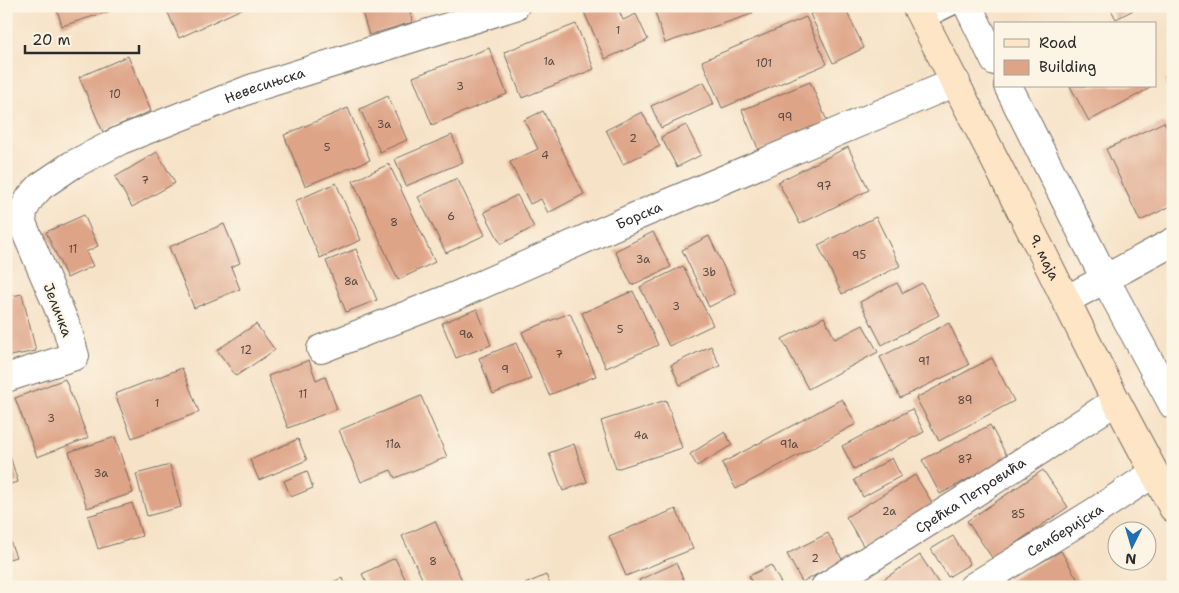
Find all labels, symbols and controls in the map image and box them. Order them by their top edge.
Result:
scale bar [25,22,139,54]
legend [994,22,1156,88]
house number: 1 [616,23,620,38]
text: 20 m [32,30,71,50]
text: Road [1039,33,1077,53]
house number: 1a [543,54,555,69]
house number: 101 [756,56,772,71]
text: Building [1039,57,1096,77]
street label: Невесињска [222,63,307,107]
house number: 3 [456,79,464,94]
house number: 10 [109,87,121,102]
house number: 99 [778,110,792,125]
house number: 3a [377,117,391,132]
house number: 2 [629,131,637,146]
house number: 5 [324,140,331,155]
house number: 4 [541,148,549,163]
house number: 7 [141,173,149,188]
house number: 97 [817,179,832,194]
street label: Борска [613,197,665,233]
house number: 6 [447,209,455,224]
house number: 8 [390,215,398,230]
street label: 9. маја [1025,231,1064,283]
house number: 11 [69,242,77,257]
house number: 95 [852,248,866,263]
house number: 3a [636,252,650,267]
house number: 3b [702,265,716,280]
house number: 8a [344,274,358,289]
street label: Јеличка [40,281,77,340]
house number: 3 [672,299,680,314]
house number: 5 [617,322,624,337]
house number: 9a [459,327,473,342]
house number: 12 [240,343,252,358]
house number: 7 [555,347,563,362]
house number: 91 [918,354,930,369]
house number: 9 [501,362,509,377]
house number: 11 [299,387,307,402]
house number: 89 [958,393,972,408]
house number: 1 [155,396,159,411]
house number: 3 [47,411,55,426]
house number: 4a [634,428,648,443]
house number: 11a [385,437,401,452]
house number: 91a [780,437,798,452]
house number: 87 [958,452,973,467]
street label: Срећка Петровића [912,453,1029,537]
house number: 3a [94,466,108,481]
street label: Семберијска [1023,500,1107,561]
house number: 2a [882,504,896,519]
house number: 85 [1011,507,1025,522]
north arrow [1106,520,1156,570]
text: N [1125,550,1137,568]
house number: 2 [811,551,819,566]
house number: 8 [429,554,437,569]

